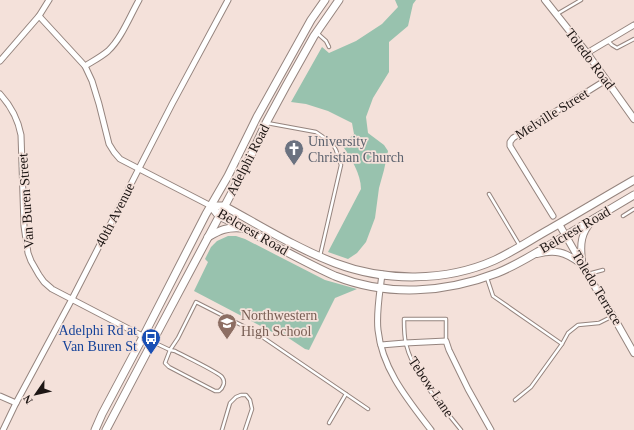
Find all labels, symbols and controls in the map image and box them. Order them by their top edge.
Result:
street label: Toledo Road [562,26,618,92]
street label: Melville Street [513,85,592,143]
street label: Adelphi Road [224,122,272,198]
place label: University Christian Church [308,134,404,165]
church icon: University Christian Church [283,138,305,166]
street label: Van Buren Street [15,153,37,249]
street label: 40th Avenue [92,180,138,250]
street label: Belcrest Road [537,204,613,256]
street label: Belcrest Road [215,206,291,258]
street label: Toledo Terrace [569,248,625,328]
place label: Northwestern High School [241,308,317,339]
school or university icon: Northwestern High School [216,312,238,340]
place label: Adelphi Rd at Van Buren St [58,323,137,354]
bus stop icon: Adelphi Rd at Van Buren St [140,327,162,355]
street label: Tebow Lane [405,354,457,420]
north arrow [16,374,56,414]
text: N [20,393,35,406]

